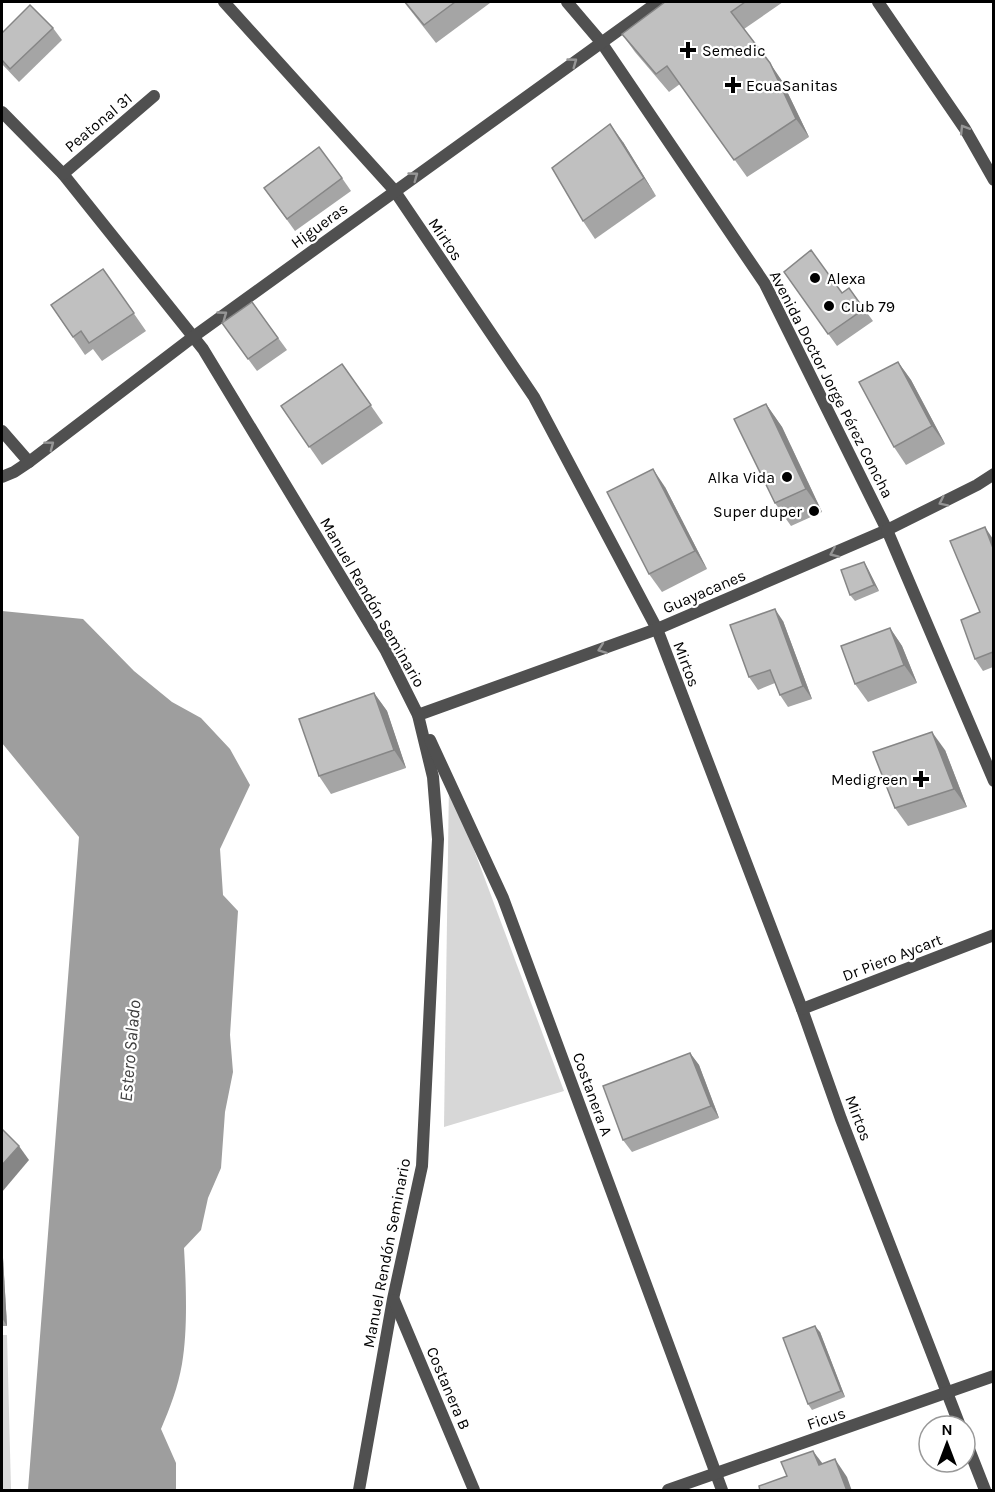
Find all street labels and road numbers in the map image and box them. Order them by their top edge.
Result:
street label: Peatonal 31 [61,89,136,156]
street label: Higueras [287,198,351,252]
street label: Mirtos [424,214,467,264]
street label: Avenida Doctor Jorge Pérez Concha [766,267,897,501]
street label: Manuel Rendón Seminario [316,514,429,691]
street label: Guayacanes [660,565,749,617]
street label: Mirtos [669,639,704,690]
street label: Dr Piero Aycart [840,930,945,985]
street label: Costanera A [569,1050,616,1138]
street label: Mirtos [841,1093,876,1144]
street label: Manuel Rendón Seminario [359,1157,414,1350]
street label: Costanera B [423,1344,474,1432]
street label: Ficus [804,1403,848,1434]

